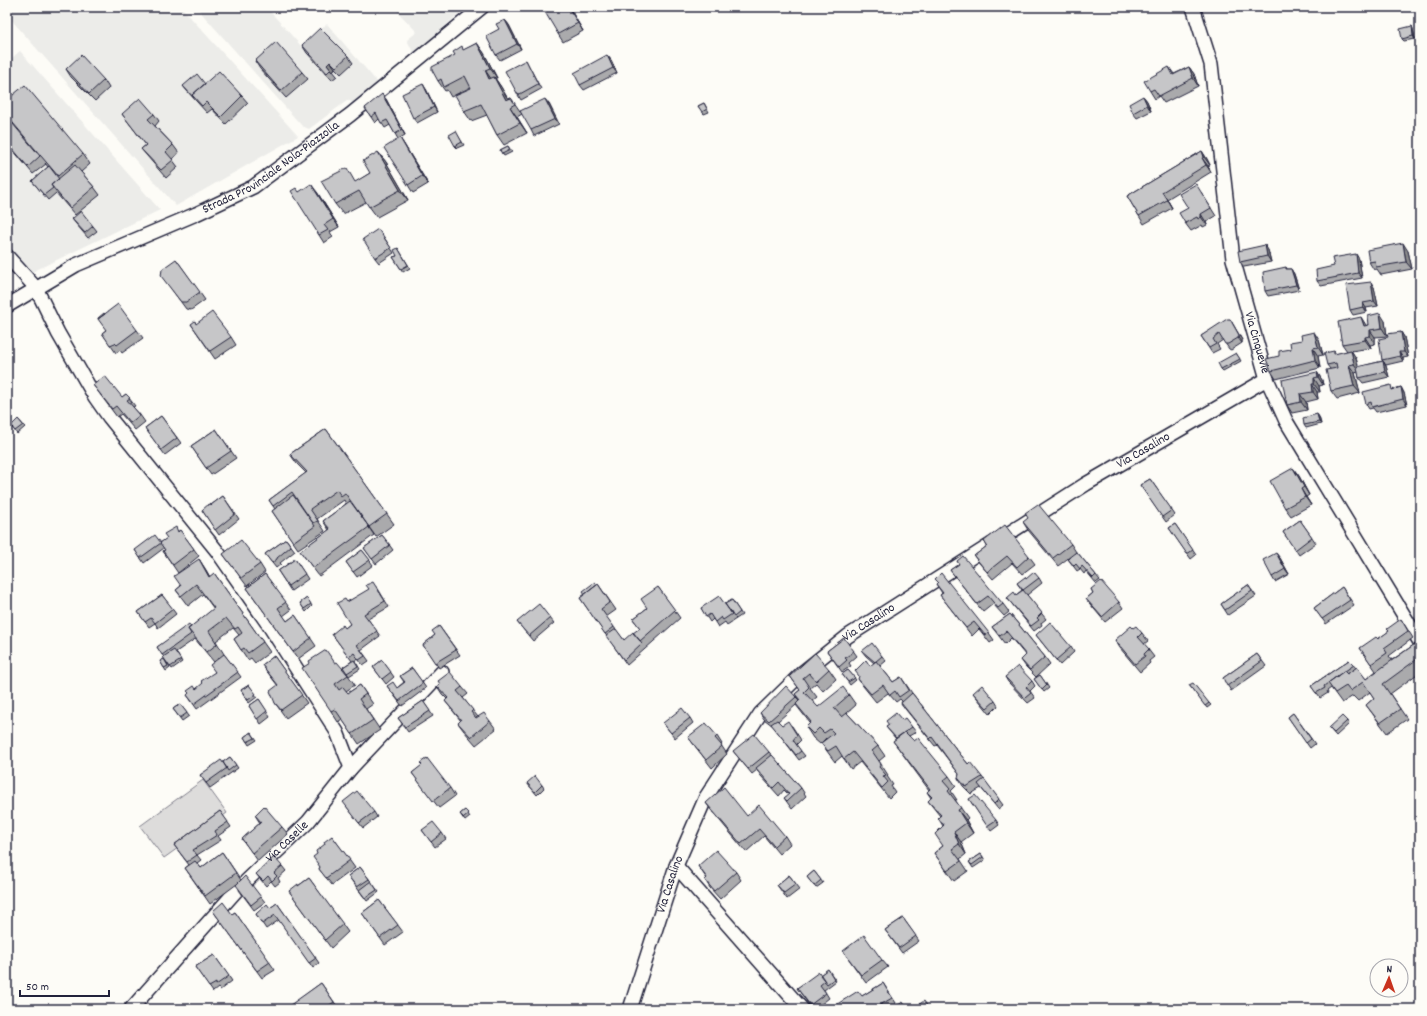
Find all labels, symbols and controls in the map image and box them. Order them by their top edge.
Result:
street label: Strada Provinciale Nola-Piazzolla [199,116,344,219]
street label: Via Cinquevie [1239,310,1275,376]
street label: Via Casalino [1113,428,1174,474]
street label: Via Casalino [838,599,899,646]
street label: Via Caselle [261,816,313,867]
street label: Via Casalino [652,853,689,915]
north arrow [1369,958,1409,998]
text: N [1386,962,1393,978]
scale bar [20,972,109,998]
text: 50 m [26,979,49,996]

